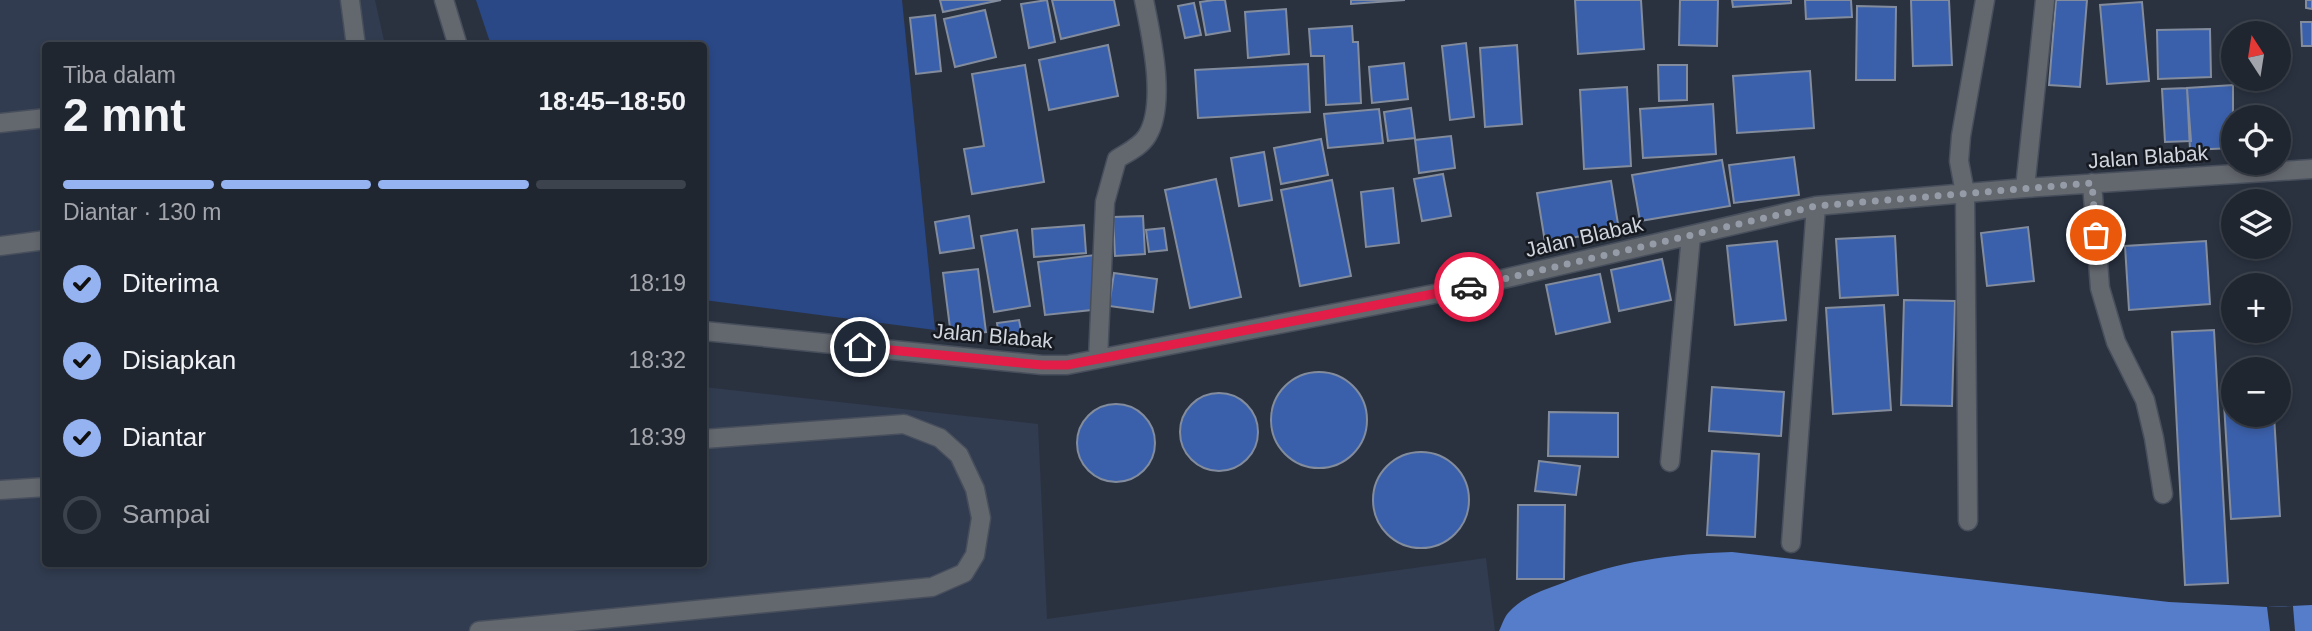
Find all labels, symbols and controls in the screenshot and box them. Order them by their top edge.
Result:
north arrow [2221,21,2291,91]
map controls [2221,21,2291,427]
text: Tiba dalam [63,62,176,88]
text: 18:45–18:50 [539,86,686,116]
text: 2 mnt [63,89,186,141]
button: locate [2221,105,2291,175]
street label: Jalan Blabak [2087,141,2209,172]
button: layers [2221,189,2291,259]
text: Diantar · 130 m [63,199,222,225]
pin [2066,205,2126,265]
street label: Jalan Blabak [1523,212,1646,261]
icon: bag [2077,216,2115,254]
courier [1434,252,1504,322]
icon: check [63,265,101,303]
text: Diterima [122,268,219,298]
icon: car [1450,268,1488,306]
text: 18:19 [628,270,686,296]
button: + [2221,273,2291,343]
pin [830,317,890,377]
street label: Jalan Blabak [932,319,1054,352]
icon: home [841,328,879,366]
icon: check [63,342,101,380]
text: Disiapkan [122,345,236,375]
text: 18:32 [628,347,686,373]
button: − [2221,357,2291,427]
icon: check [63,419,101,457]
text: Diantar [122,422,206,452]
text: 18:39 [628,424,686,450]
text: Sampai [122,499,210,529]

